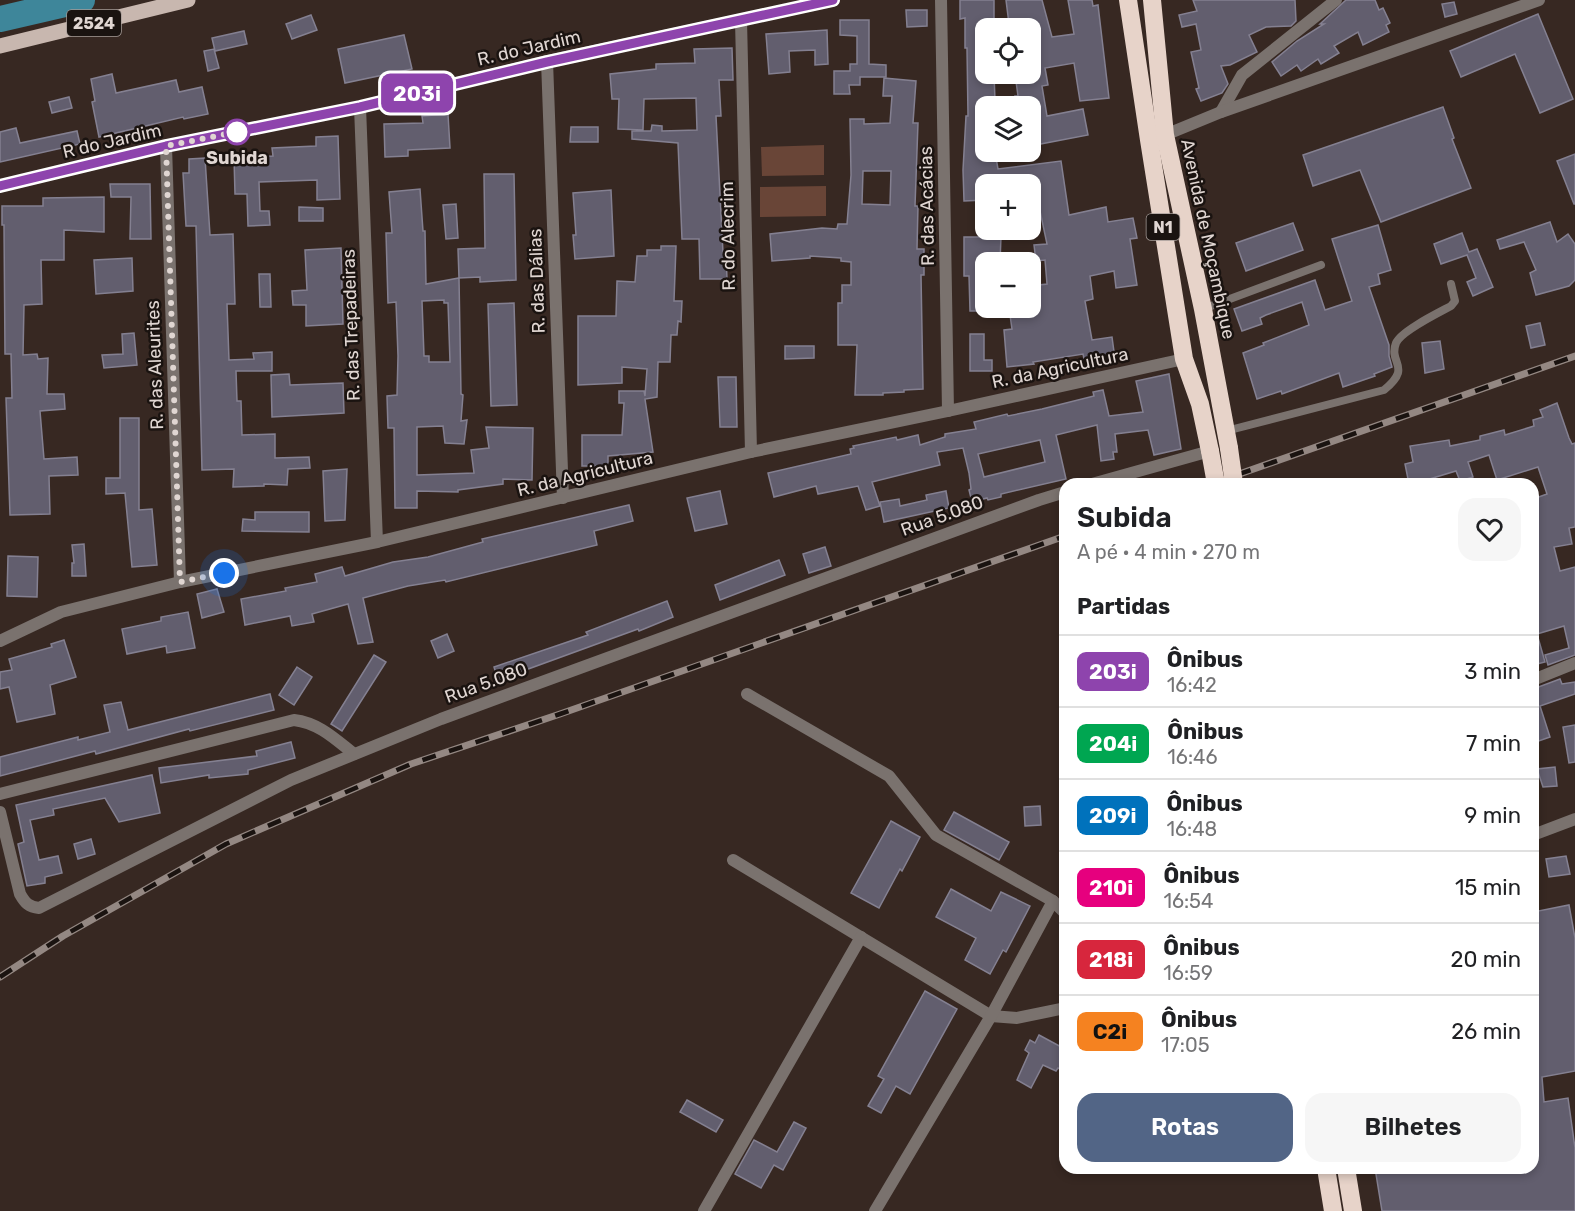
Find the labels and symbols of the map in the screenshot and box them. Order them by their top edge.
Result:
road number: 2524 [67,10,121,36]
street label: R. do Jardim [475,25,583,71]
line badge: 203i [375,74,459,112]
street label: R do Jardim [60,119,164,163]
marker: Subida [224,119,250,145]
street label: Avenida de Moçambique [1176,137,1240,341]
street label: R. das Acácias [915,146,939,266]
place label: Subida [206,147,268,169]
street label: R. do Alecrim [716,181,740,291]
road number: N1 [1146,214,1180,240]
street label: R. das Dálias [524,228,550,334]
street label: R. das Trepadeiras [337,249,365,401]
street label: R. das Aleurites [142,300,168,430]
street label: R. da Agricultura [990,343,1130,393]
street label: R. da Agricultura [515,447,655,501]
street label: Rua 5.080 [898,491,986,541]
your location [209,558,239,588]
street label: Rua 5.080 [442,658,530,708]

